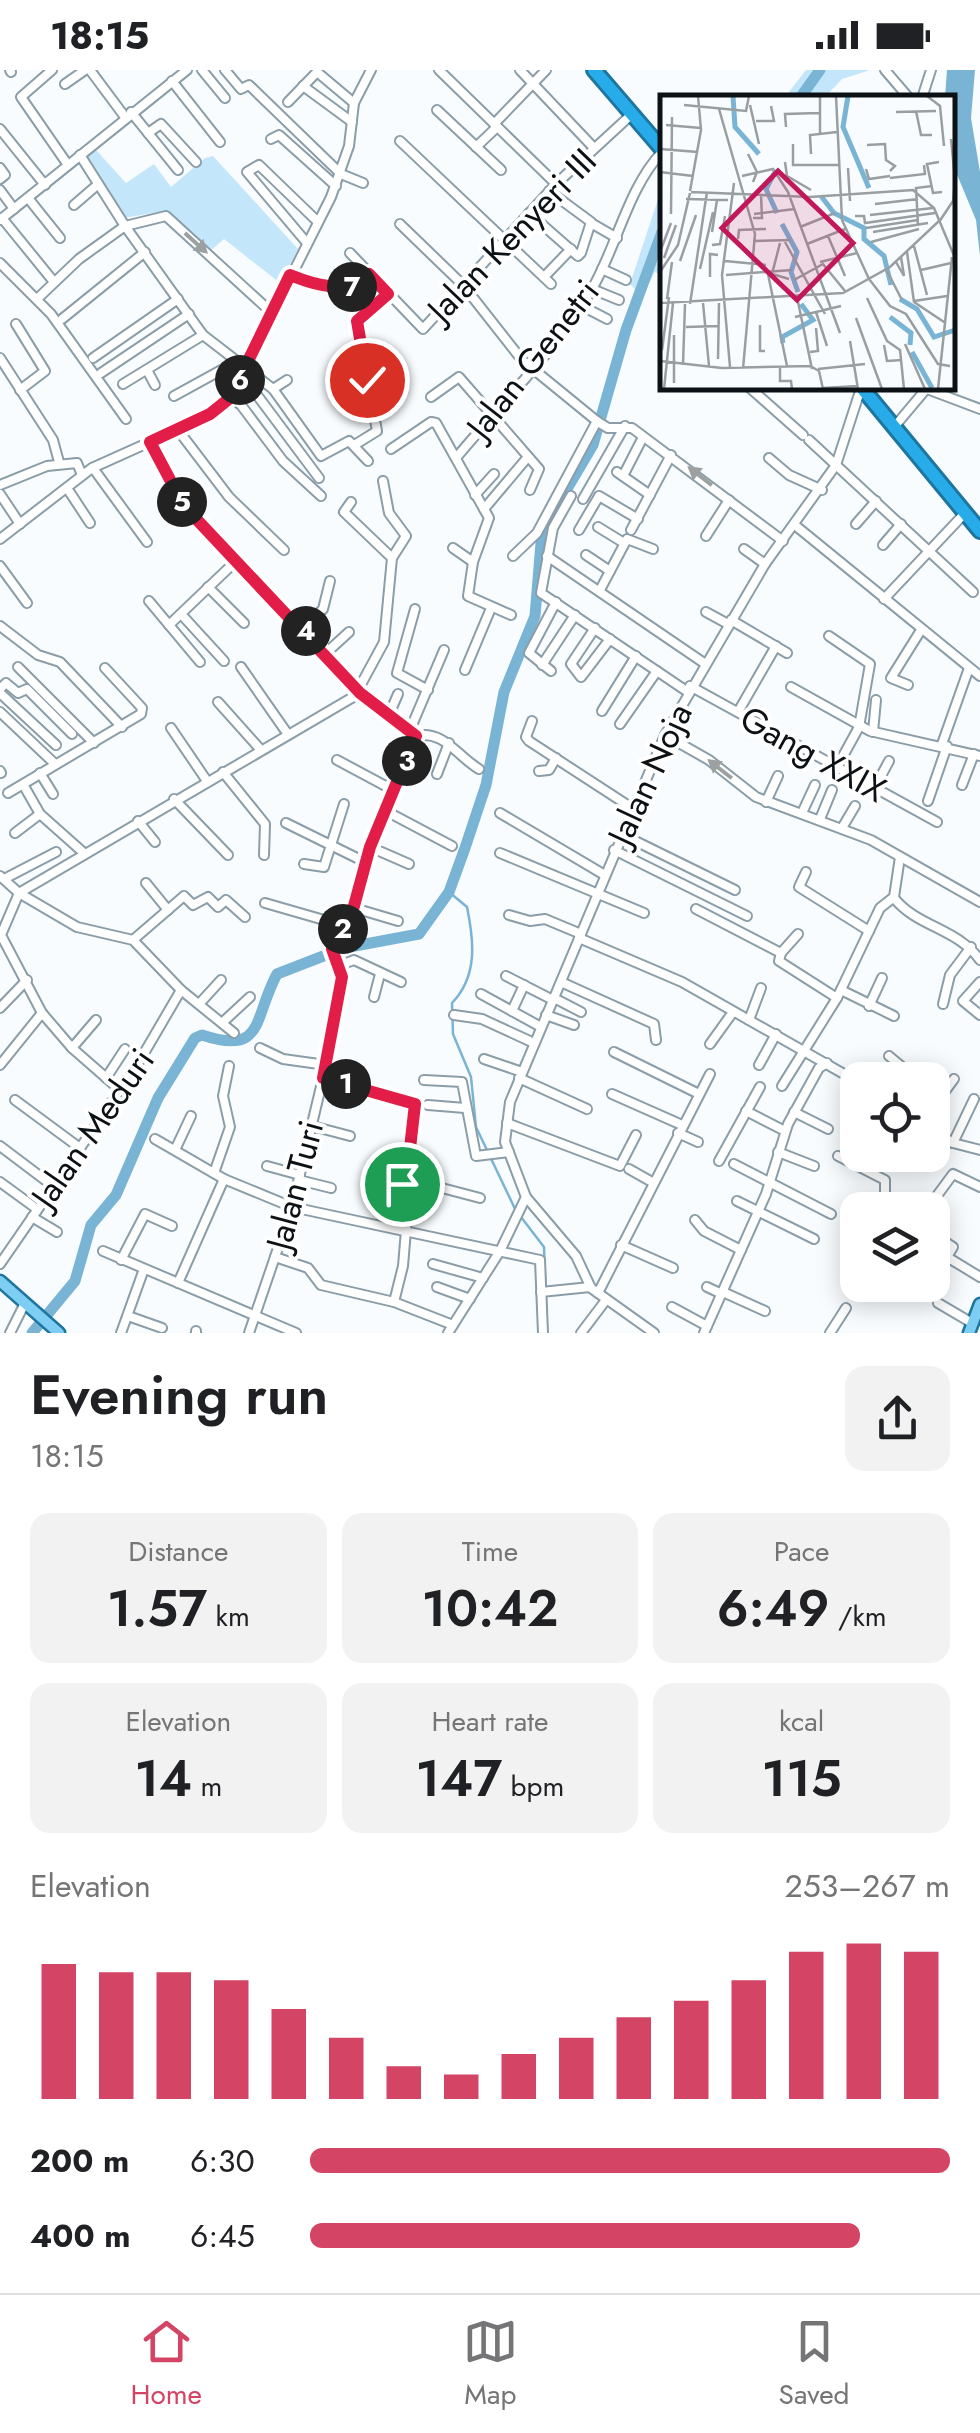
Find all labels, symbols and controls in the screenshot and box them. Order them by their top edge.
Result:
text: 18:15 [50,8,149,63]
inset map [660,95,955,390]
street label: Jalan Kenyeri III [413,137,608,336]
one-way arrow [184,231,208,254]
pin: 7 [327,262,377,312]
text: 7 [344,266,360,307]
street label: Jalan Genetri [452,269,611,452]
pin [325,338,410,423]
icon: check [340,353,395,408]
pin: 6 [215,355,265,405]
text: 6 [231,359,249,400]
one-way arrow [687,466,713,487]
pin: 5 [157,477,207,527]
text: 5 [173,481,191,522]
pin: 4 [281,606,331,656]
text: 4 [296,610,316,651]
street label: Gang XXIX [731,693,895,815]
street label: Jalan Noja [594,695,705,857]
pin: 3 [382,736,432,786]
text: 3 [398,740,416,781]
one-way arrow [707,760,733,780]
pin: 2 [318,904,368,954]
text: 2 [334,908,352,949]
street label: Jalan Meduri [17,1038,166,1221]
pin: 1 [321,1059,371,1109]
map controls [840,1062,950,1302]
button: locate [840,1062,950,1172]
text: 1 [339,1063,353,1104]
street label: Jalan Turi [253,1115,336,1259]
pin [360,1142,445,1227]
icon: arrive [375,1157,430,1212]
button: layers [840,1192,950,1302]
text: Evening run [30,1355,328,1435]
button: share [845,1366,950,1471]
text: 18:15 [30,1433,104,1479]
text: Distance [128,1531,228,1572]
text: Time [462,1531,518,1572]
text: Pace [774,1531,830,1572]
text: 1.57 [107,1572,207,1645]
text: 10:42 [421,1572,558,1645]
text: 6:49 [717,1572,830,1645]
text: km [207,1596,250,1637]
text: /km [830,1596,887,1637]
text: Elevation [126,1701,231,1742]
text: Heart rate [432,1701,548,1742]
text: kcal [779,1701,824,1742]
text: 14 [134,1742,192,1815]
text: 147 [416,1742,502,1815]
text: 115 [762,1742,842,1815]
text: m [192,1766,222,1807]
text: bpm [502,1766,564,1807]
text: Elevation [30,1863,151,1909]
text: 253–267 m [785,1863,950,1909]
text: 200 m [30,2138,129,2184]
text: 6:30 [190,2138,255,2184]
text: 400 m [30,2213,131,2259]
text: 6:45 [190,2213,255,2259]
tab: Home [130,2314,202,2415]
tab: Map [463,2314,518,2415]
tab: Saved [779,2314,850,2415]

